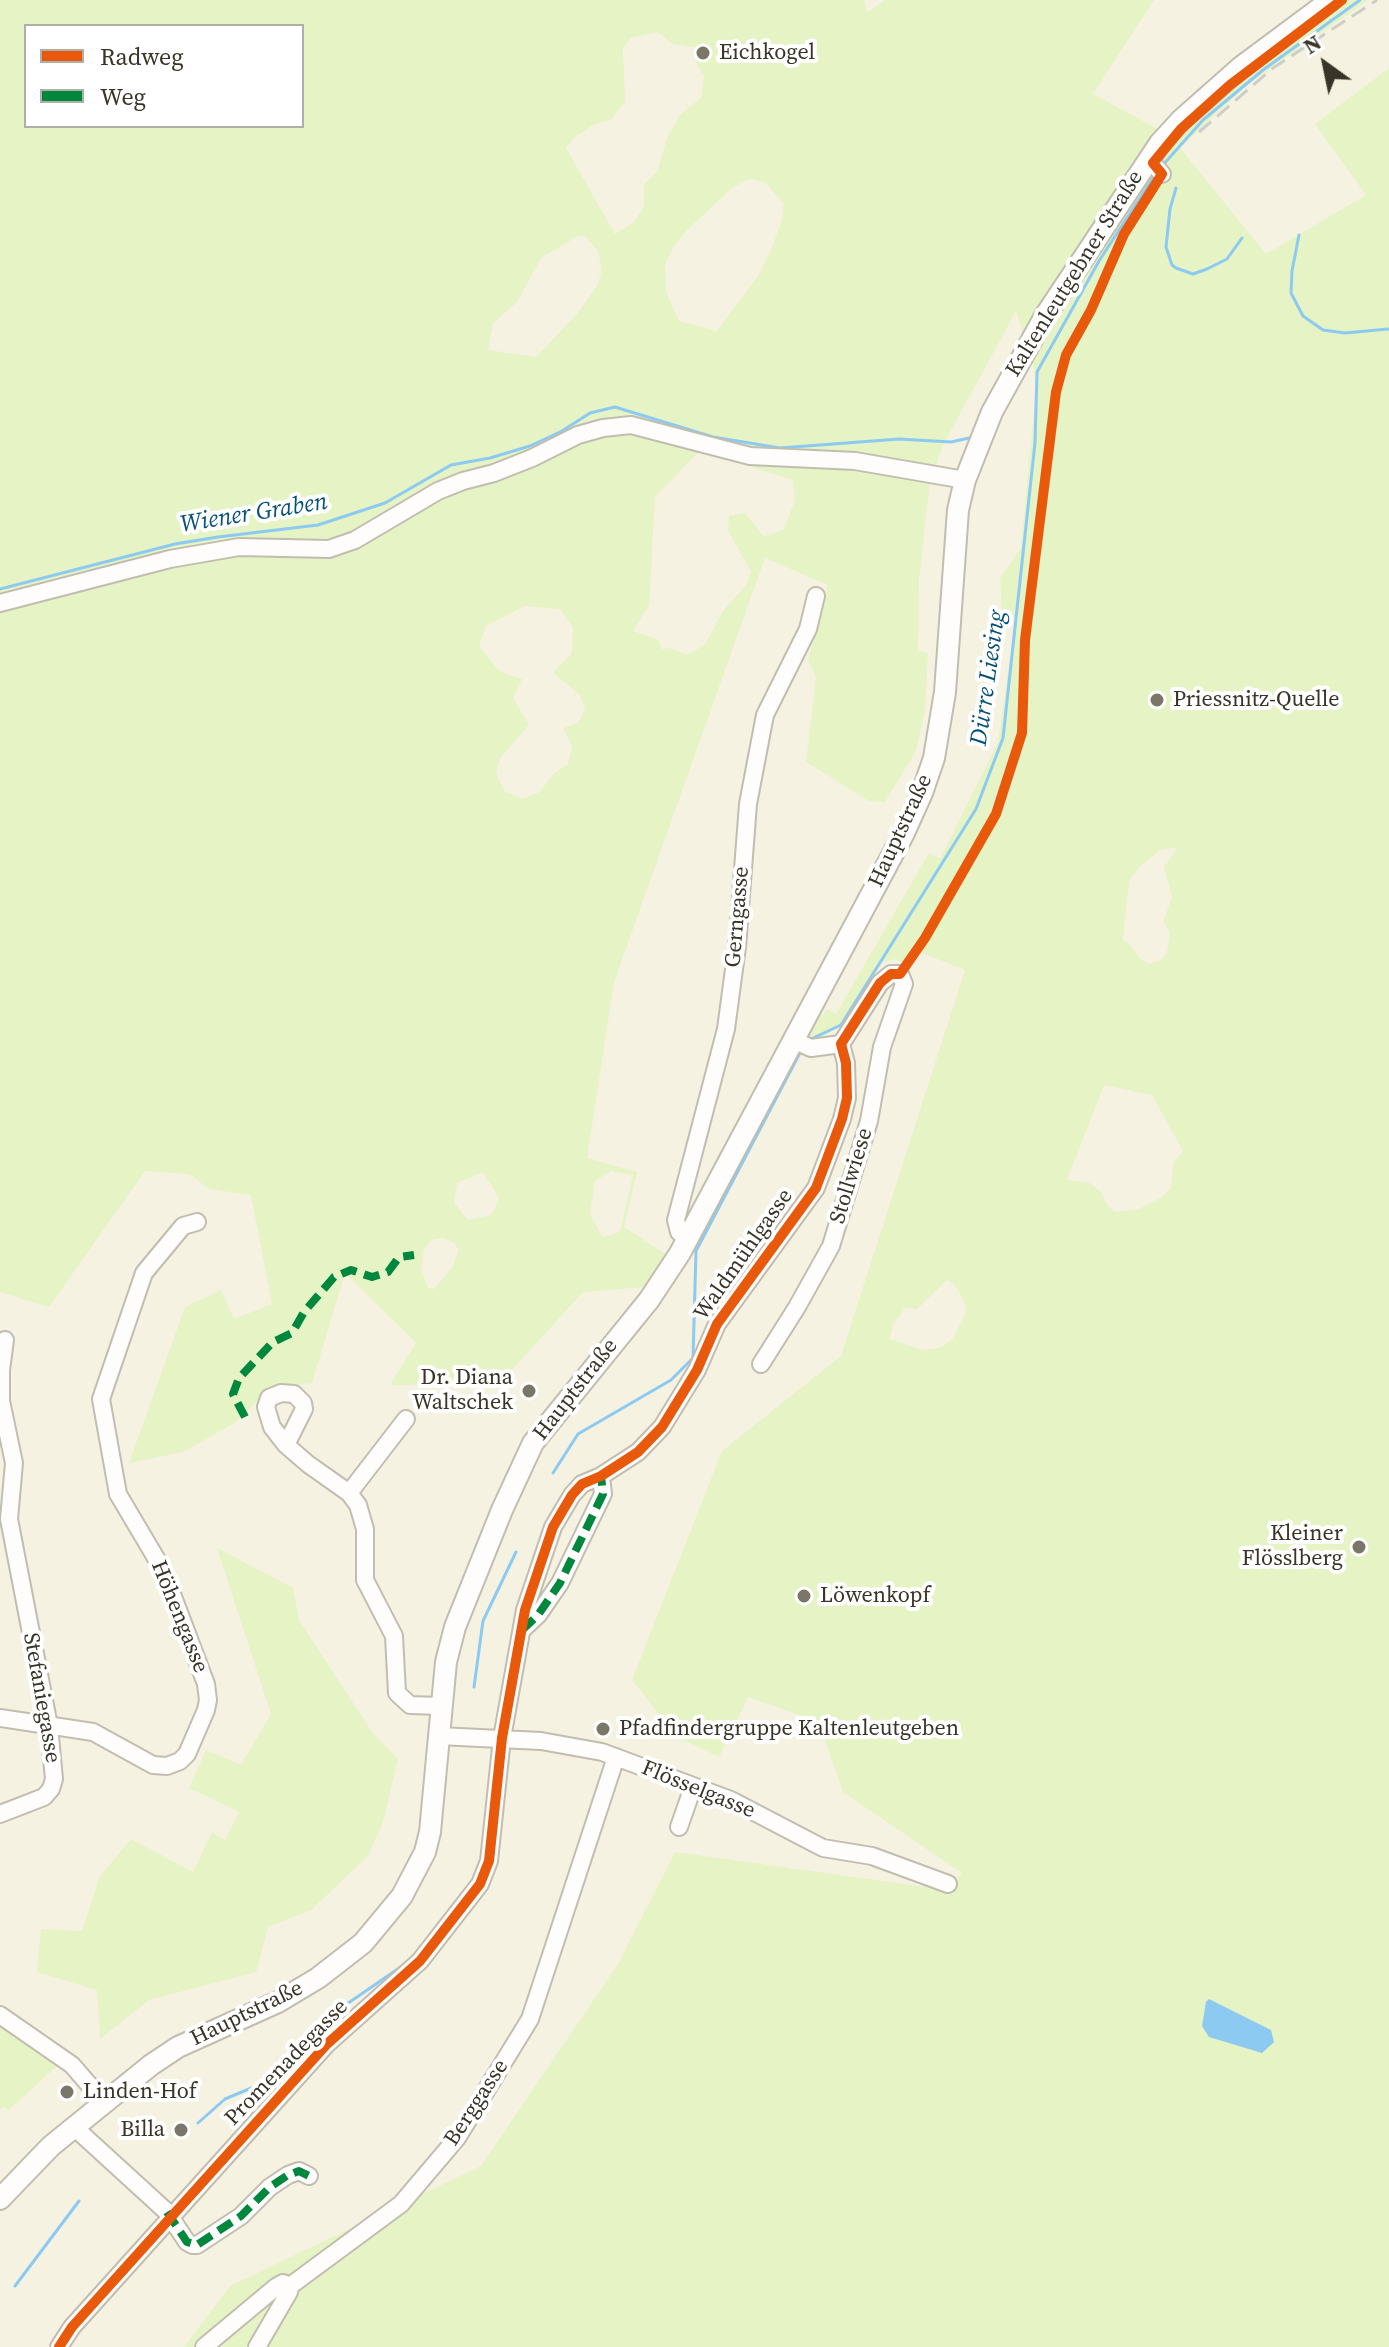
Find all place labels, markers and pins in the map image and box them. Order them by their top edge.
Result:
place label: Eichkogel [719,40,815,66]
marker: Eichkogel [694,44,712,62]
place label: Priessnitz-Quelle [1173,687,1340,713]
marker: Priessnitz-Quelle [1148,691,1166,709]
place label: Dr. Diana Waltschek [412,1365,513,1416]
marker: Dr. Diana Waltschek [520,1382,538,1400]
place label: Kleiner Flösslberg [1242,1521,1343,1572]
marker: Kleiner Flösslberg [1350,1538,1368,1556]
place label: Löwenkopf [820,1583,930,1609]
marker: Löwenkopf [795,1587,813,1605]
place label: Pfadfindergruppe Kaltenleutgeben [619,1716,959,1742]
marker: Pfadfindergruppe Kaltenleutgeben [594,1720,612,1738]
place label: Linden-Hof [83,2079,197,2105]
marker: Linden-Hof [58,2083,76,2101]
place label: Billa [121,2117,165,2143]
marker: Billa [172,2121,190,2139]

